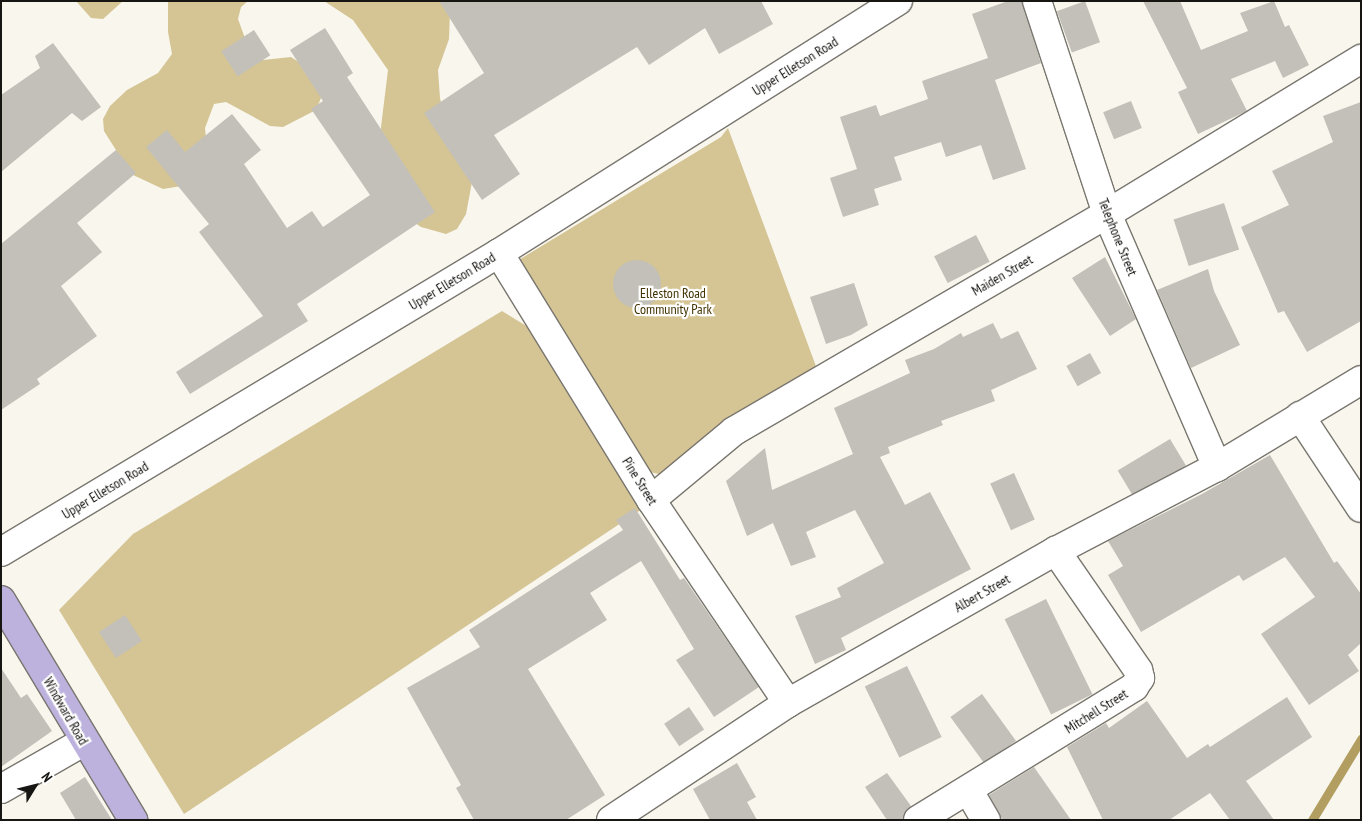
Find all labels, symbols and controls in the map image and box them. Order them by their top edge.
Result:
street label: Upper Elletson Road [749,33,841,99]
street label: Telephone Street [1095,196,1141,278]
street label: Upper Elletson Road [406,249,498,313]
street label: Maiden Street [969,251,1035,299]
park label: Elleston Road Community Park [634,285,712,318]
street label: Pine Street [619,454,661,508]
street label: Upper Elletson Road [59,458,151,522]
street label: Albert Street [951,570,1013,616]
street label: Windward Road [40,674,92,748]
street label: Mitchell Street [1061,685,1131,737]
north arrow [10,761,60,811]
text: N [38,769,57,786]

